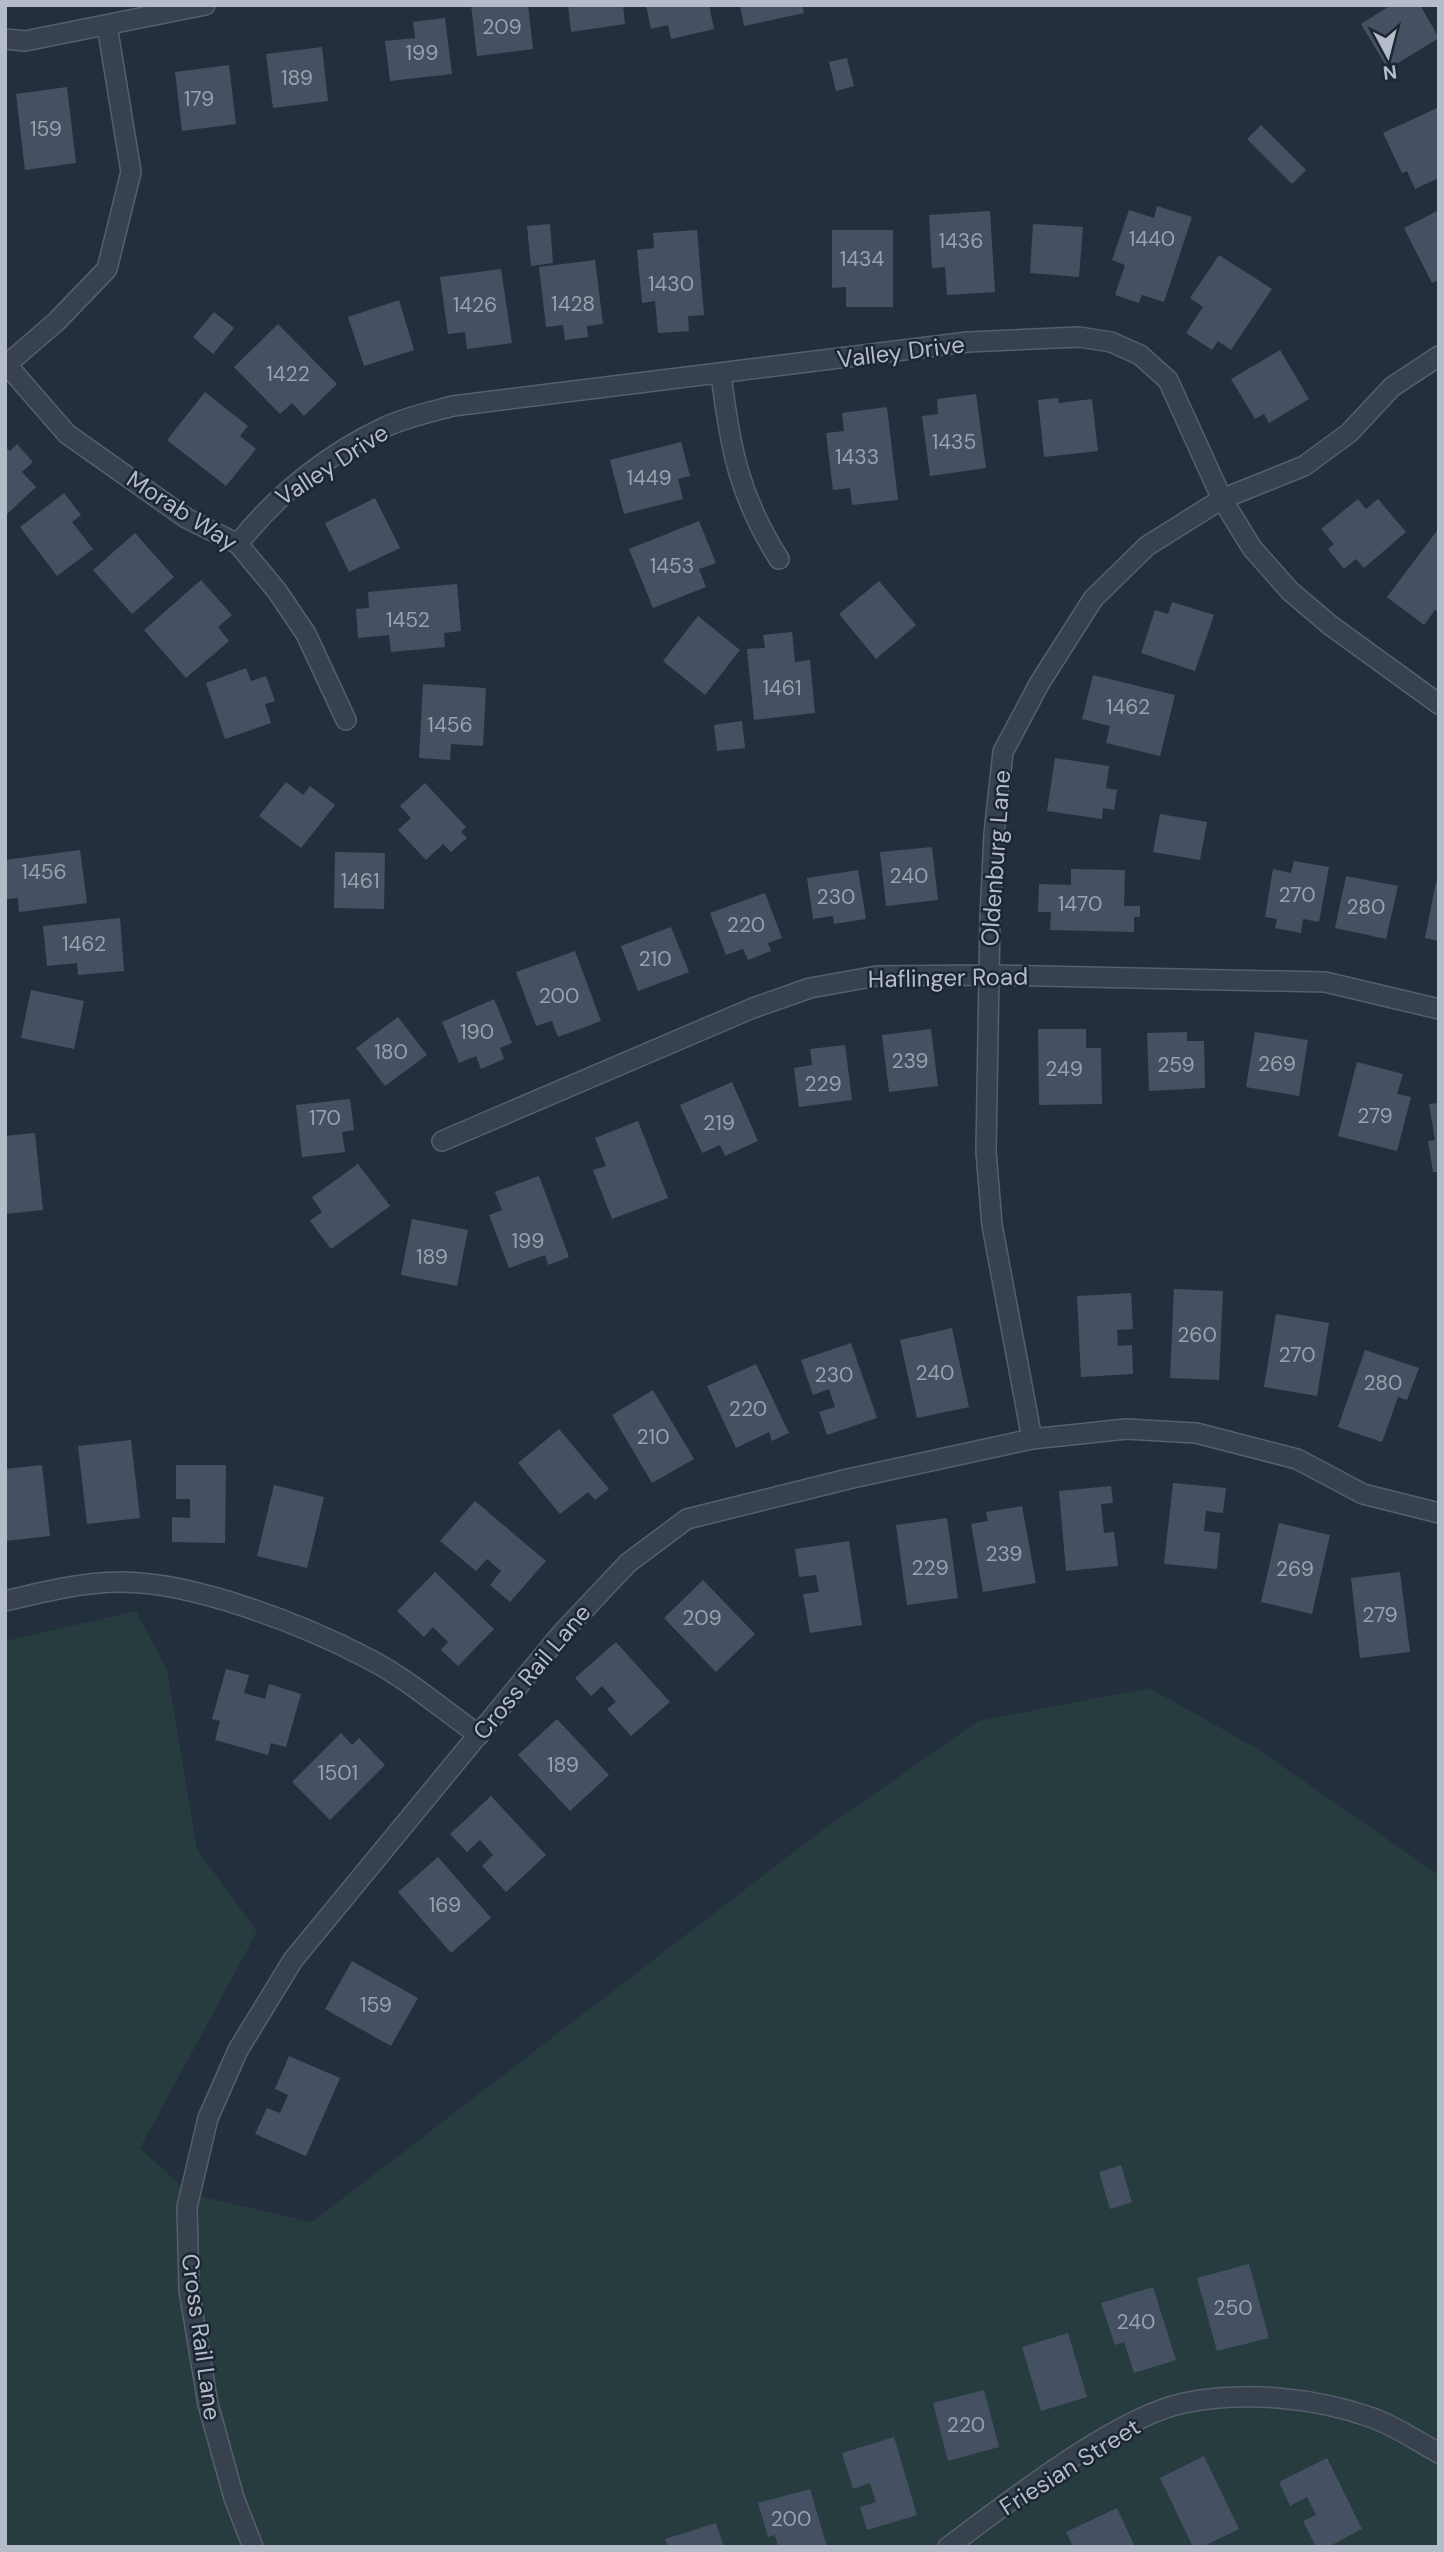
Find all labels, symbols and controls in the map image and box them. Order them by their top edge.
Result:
house number: 209 [482,13,522,41]
north arrow [1353,21,1423,91]
house number: 199 [406,39,438,67]
text: N [1382,59,1398,86]
house number: 189 [281,64,313,92]
house number: 179 [184,85,214,113]
house number: 159 [30,115,62,143]
house number: 1440 [1129,225,1175,253]
house number: 1436 [939,227,983,255]
house number: 1434 [840,245,884,273]
house number: 1430 [648,270,694,298]
house number: 1428 [551,290,595,318]
house number: 1426 [453,291,497,319]
street label: Valley Drive [835,328,966,375]
house number: 1422 [266,360,310,388]
street label: Valley Drive [270,417,394,512]
house number: 1435 [932,428,976,456]
house number: 1433 [835,443,879,471]
street label: Morab Way [121,463,243,558]
house number: 1449 [626,464,672,492]
house number: 1453 [650,552,694,580]
house number: 1452 [386,606,430,634]
house number: 1461 [762,674,802,702]
house number: 1462 [1106,693,1150,721]
house number: 1456 [427,711,473,739]
street label: Oldenburg Lane [974,769,1017,947]
house number: 1456 [21,858,67,886]
house number: 240 [890,862,928,890]
house number: 1461 [340,867,380,895]
house number: 270 [1278,881,1316,909]
house number: 230 [817,883,855,911]
house number: 1470 [1058,890,1102,918]
house number: 280 [1347,893,1385,921]
house number: 220 [727,911,765,939]
house number: 1462 [62,930,106,958]
house number: 210 [638,945,672,973]
street label: Haflinger Road [868,961,1028,994]
house number: 200 [539,982,579,1010]
house number: 190 [460,1018,494,1046]
house number: 180 [374,1038,408,1066]
house number: 239 [891,1047,929,1075]
house number: 269 [1258,1050,1296,1078]
house number: 259 [1157,1051,1195,1079]
house number: 249 [1045,1055,1083,1083]
house number: 229 [804,1070,842,1098]
house number: 279 [1357,1102,1393,1130]
house number: 170 [309,1104,341,1132]
house number: 219 [703,1109,735,1137]
house number: 199 [512,1227,544,1255]
house number: 189 [416,1243,448,1271]
house number: 260 [1177,1321,1217,1349]
house number: 270 [1278,1341,1316,1369]
house number: 240 [916,1359,954,1387]
house number: 230 [815,1361,853,1389]
house number: 280 [1364,1369,1402,1397]
house number: 220 [729,1395,767,1423]
house number: 210 [636,1423,670,1451]
house number: 239 [985,1540,1023,1568]
house number: 229 [911,1554,949,1582]
house number: 269 [1276,1555,1314,1583]
street label: Cross Rail Lane [466,1597,597,1746]
house number: 279 [1362,1601,1398,1629]
house number: 209 [682,1604,722,1632]
house number: 189 [547,1751,579,1779]
house number: 1501 [318,1759,358,1787]
house number: 169 [429,1891,461,1919]
house number: 159 [360,1991,392,2019]
street label: Cross Rail Lane [174,2252,229,2422]
house number: 250 [1213,2294,1253,2322]
house number: 240 [1117,2308,1155,2336]
house number: 220 [947,2411,985,2439]
street label: Friesian Street [994,2411,1146,2522]
house number: 200 [771,2505,811,2533]

